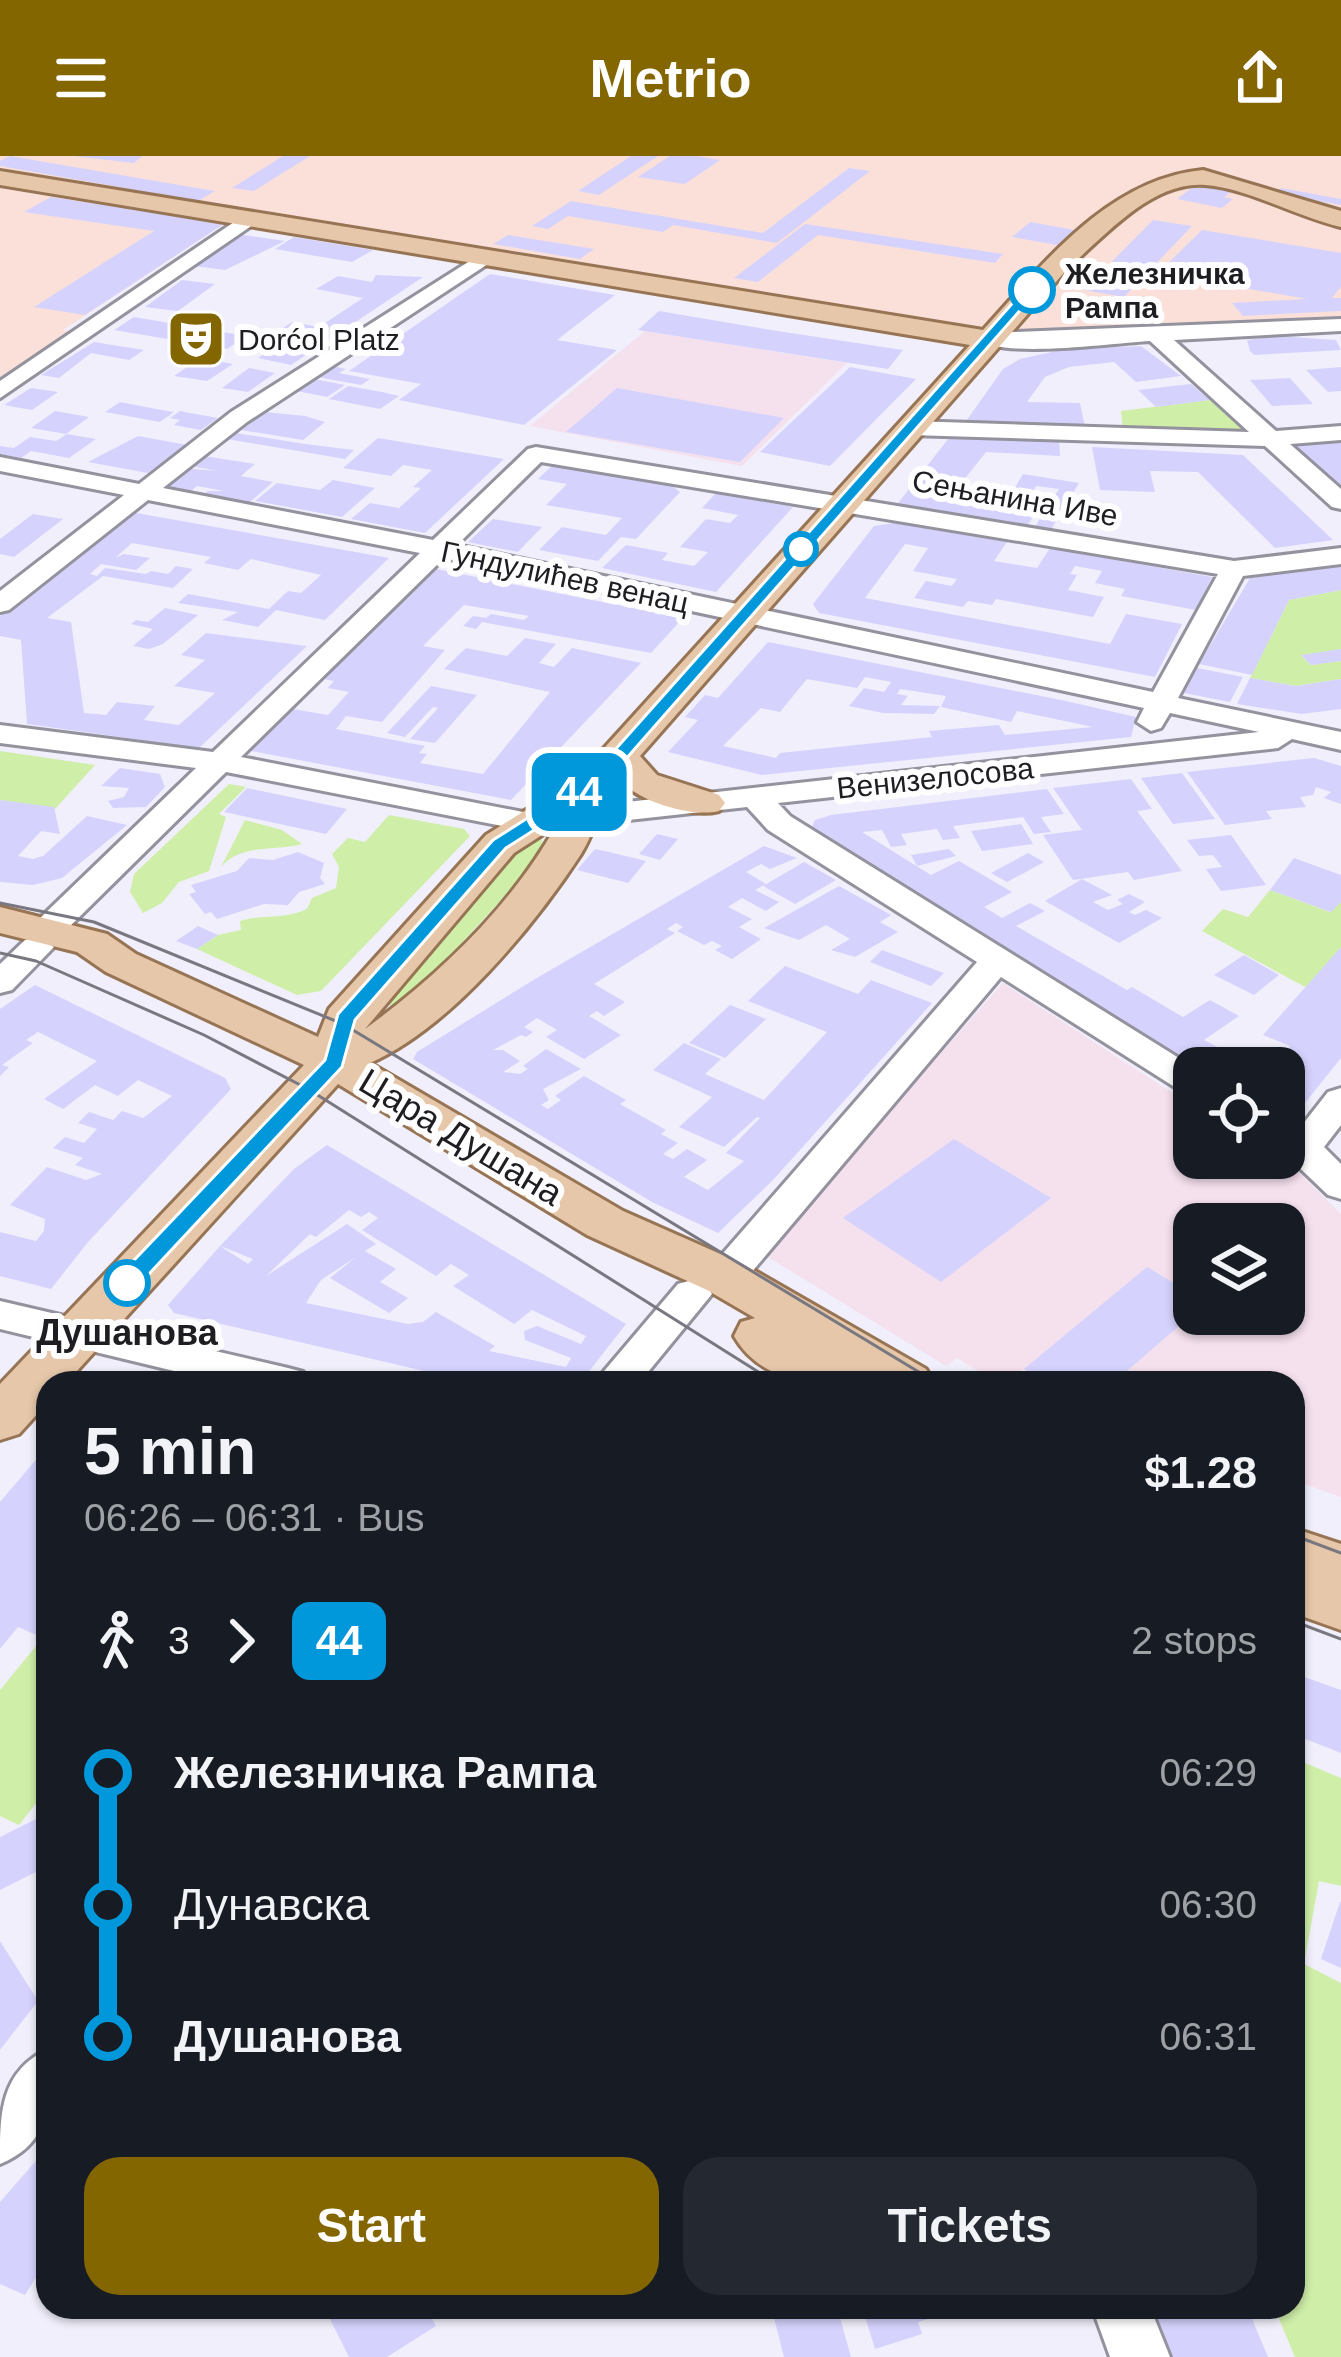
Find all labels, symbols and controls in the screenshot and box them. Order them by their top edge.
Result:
icon: menu [48,45,114,111]
icon: share [1227,45,1293,111]
text: Metrio [590,48,752,108]
place label: Железничка Рампа [1064,257,1245,324]
marker: Железничка Рампа [1010,268,1054,312]
theatre icon: Dorćol Platz [165,308,227,370]
place label: Dorćol Platz [238,323,400,356]
street label: Сењанина Иве [910,464,1120,532]
unlabelled marker [785,533,817,565]
street label: Гундулићев венац [438,535,692,619]
street label: Венизелосова [835,751,1035,805]
line badge: 44 [525,753,633,831]
text: 44 [556,768,602,815]
map controls [1173,1047,1305,1335]
button: locate [1173,1047,1305,1179]
street label: Цара Душана [352,1060,571,1214]
button: layers [1173,1203,1305,1335]
marker: Душанова [105,1261,149,1305]
place label: Душанова [36,1312,219,1353]
text: 5 min [84,1414,256,1488]
text: $1.28 [1144,1447,1257,1498]
text: 06:26 – 06:31 · Bus [84,1496,424,1539]
icon: walk [84,1608,150,1674]
icon: forward [208,1608,274,1674]
text: 44 [316,1617,362,1664]
text: 3 [168,1619,190,1662]
text: 2 stops [1131,1619,1257,1662]
text: Железничка Рампа [174,1747,596,1798]
text: 06:29 [1159,1751,1257,1794]
text: Дунавска [174,1879,369,1930]
text: 06:30 [1159,1883,1257,1926]
text: Душанова [174,2011,401,2062]
text: 06:31 [1159,2015,1257,2058]
button: Start [84,2157,659,2295]
button: Tickets [683,2157,1257,2295]

